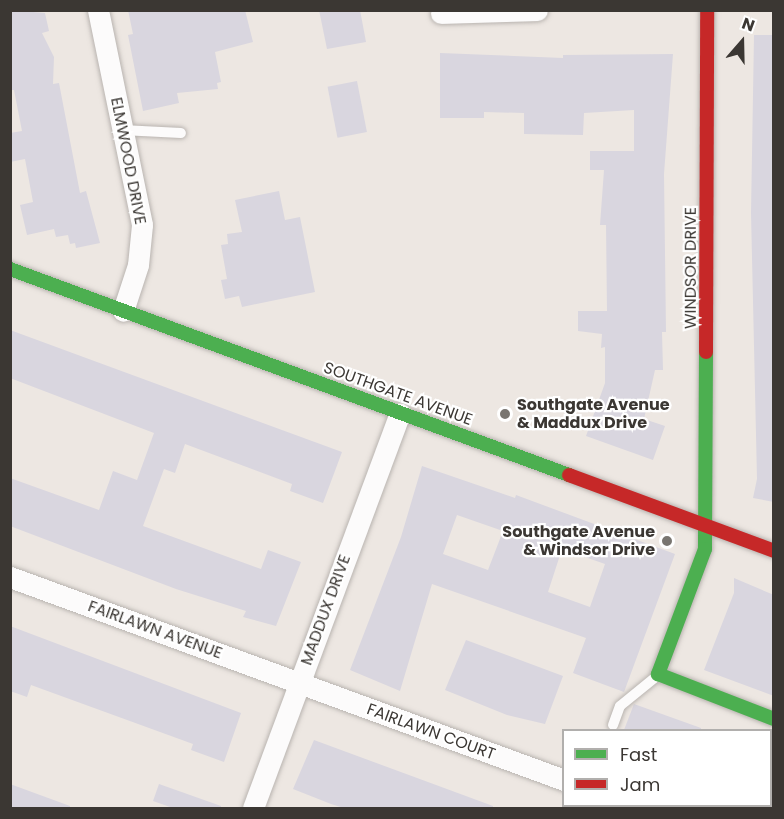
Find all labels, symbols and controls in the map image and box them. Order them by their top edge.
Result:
north arrow [712,12,772,72]
text: N [739,12,758,37]
street label: ELMWOOD DRIVE [106,96,150,226]
street label: WINDSOR DRIVE [681,207,701,329]
street label: SOUTHGATE AVENUE [321,358,475,430]
place label: Southgate Avenue & Maddux Drive [517,395,670,433]
marker: Southgate Avenue & Maddux Drive [498,407,512,421]
place label: Southgate Avenue & Windsor Drive [502,522,655,560]
marker: Southgate Avenue & Windsor Drive [660,534,674,548]
street label: MADDUX DRIVE [297,552,355,668]
street label: FAIRLAWN AVENUE [85,597,225,663]
street label: FAIRLAWN COURT [364,700,498,764]
legend [562,729,772,807]
text: Fast [620,742,657,767]
text: Jam [620,772,660,797]

